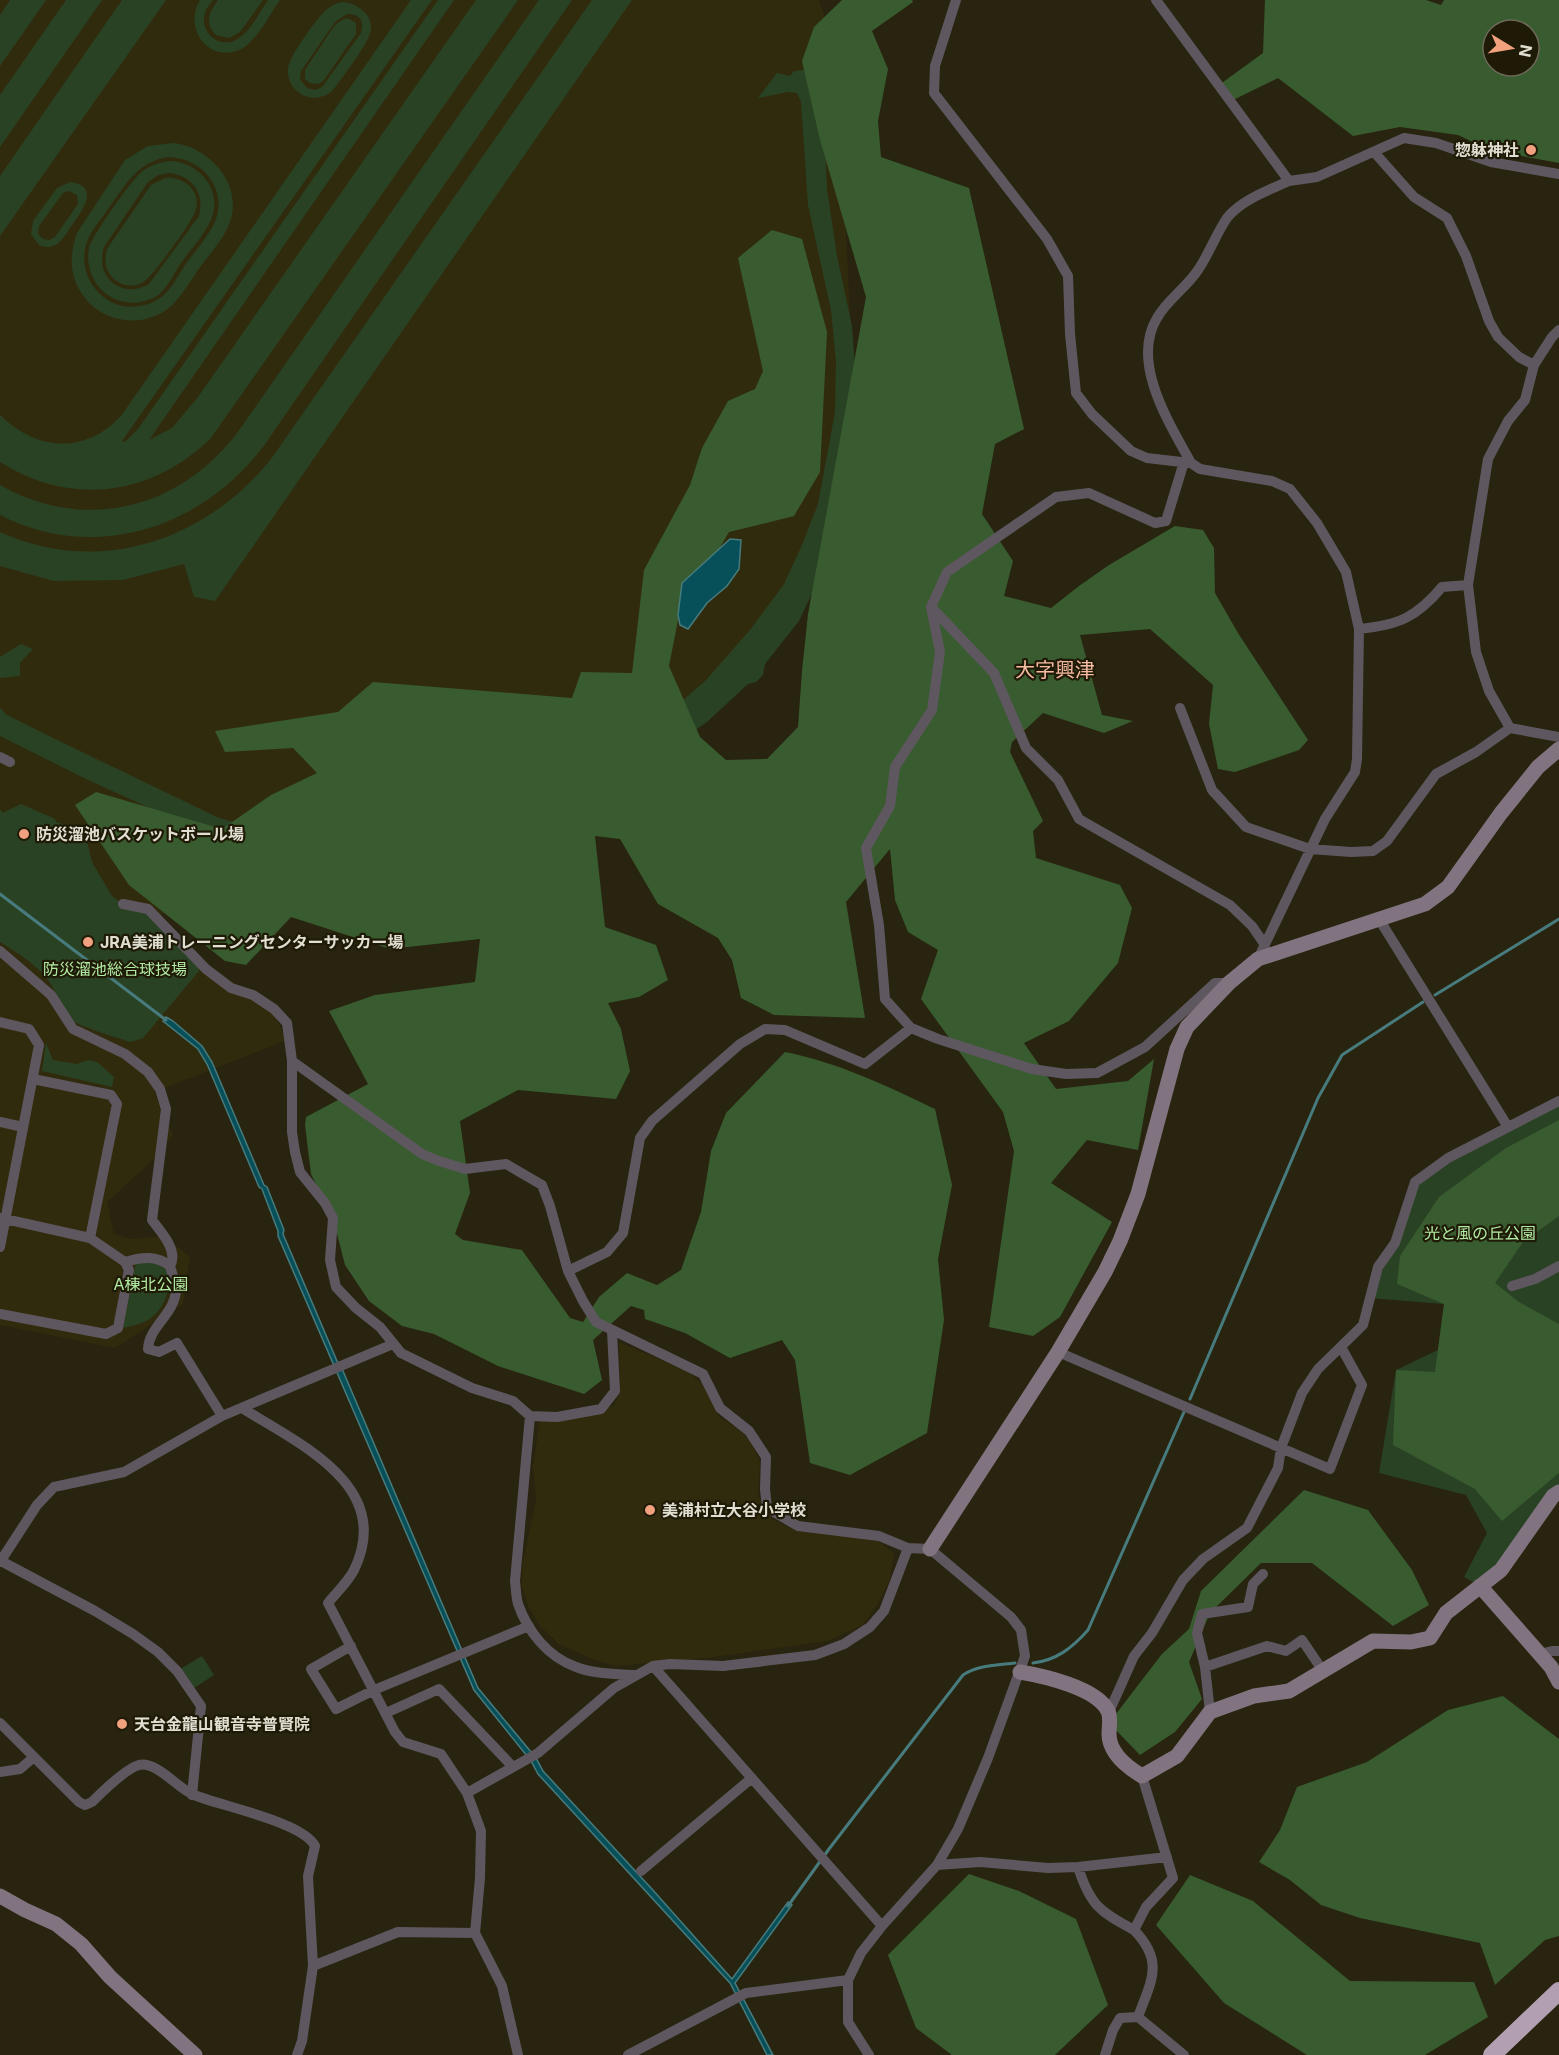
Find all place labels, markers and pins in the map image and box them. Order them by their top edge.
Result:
place label: 惣躰神社 [1455,140,1519,160]
marker: 惣躰神社 [1524,143,1538,157]
place label: 防災溜池バスケットボール場 [36,824,244,844]
marker: 防災溜池バスケットボール場 [17,827,31,841]
place label: JRA美浦トレーニングセンターサッカー場 [100,932,404,952]
marker: JRA美浦トレーニングセンターサッカー場 [81,935,95,949]
place label: 美浦村立大谷小学校 [662,1500,806,1520]
marker: 美浦村立大谷小学校 [643,1503,657,1517]
place label: 天台金龍山観音寺普賢院 [134,1714,310,1734]
marker: 天台金龍山観音寺普賢院 [115,1717,129,1731]

